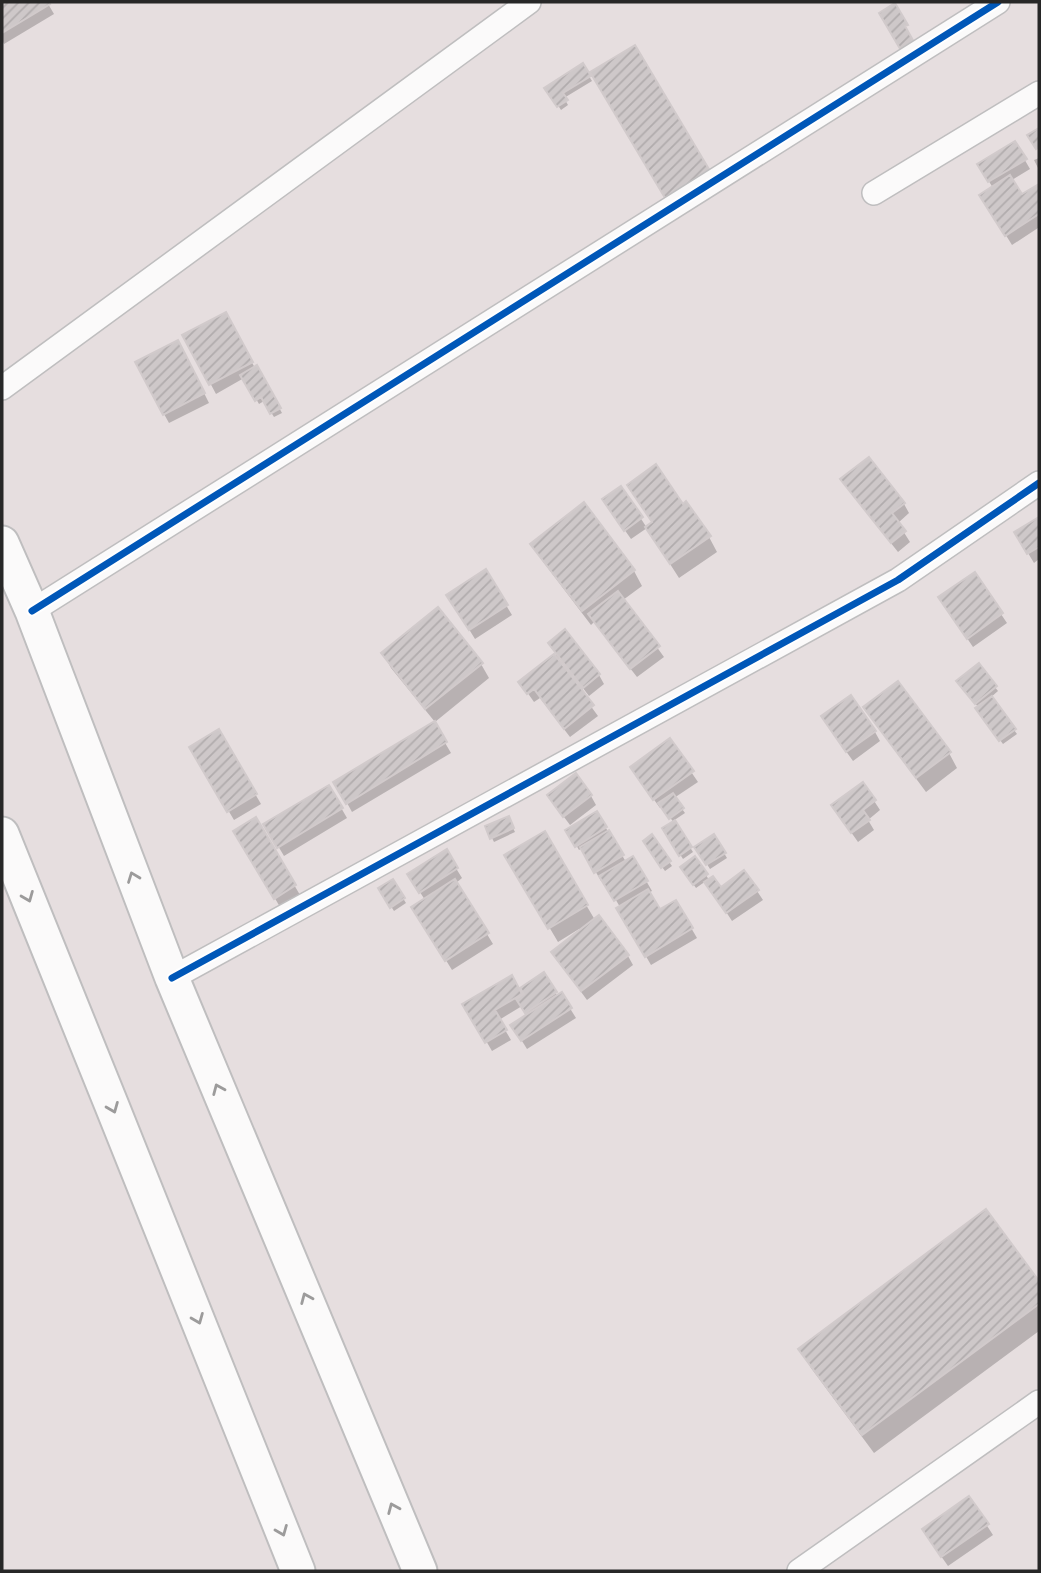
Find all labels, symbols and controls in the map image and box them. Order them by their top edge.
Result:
one-way arrow [128,872,142,884]
one-way arrow [19,891,33,903]
one-way arrow [212,1083,226,1095]
one-way arrow [105,1101,119,1113]
one-way arrow [300,1293,314,1305]
one-way arrow [189,1313,203,1325]
one-way arrow [388,1503,402,1515]
one-way arrow [274,1523,288,1536]

